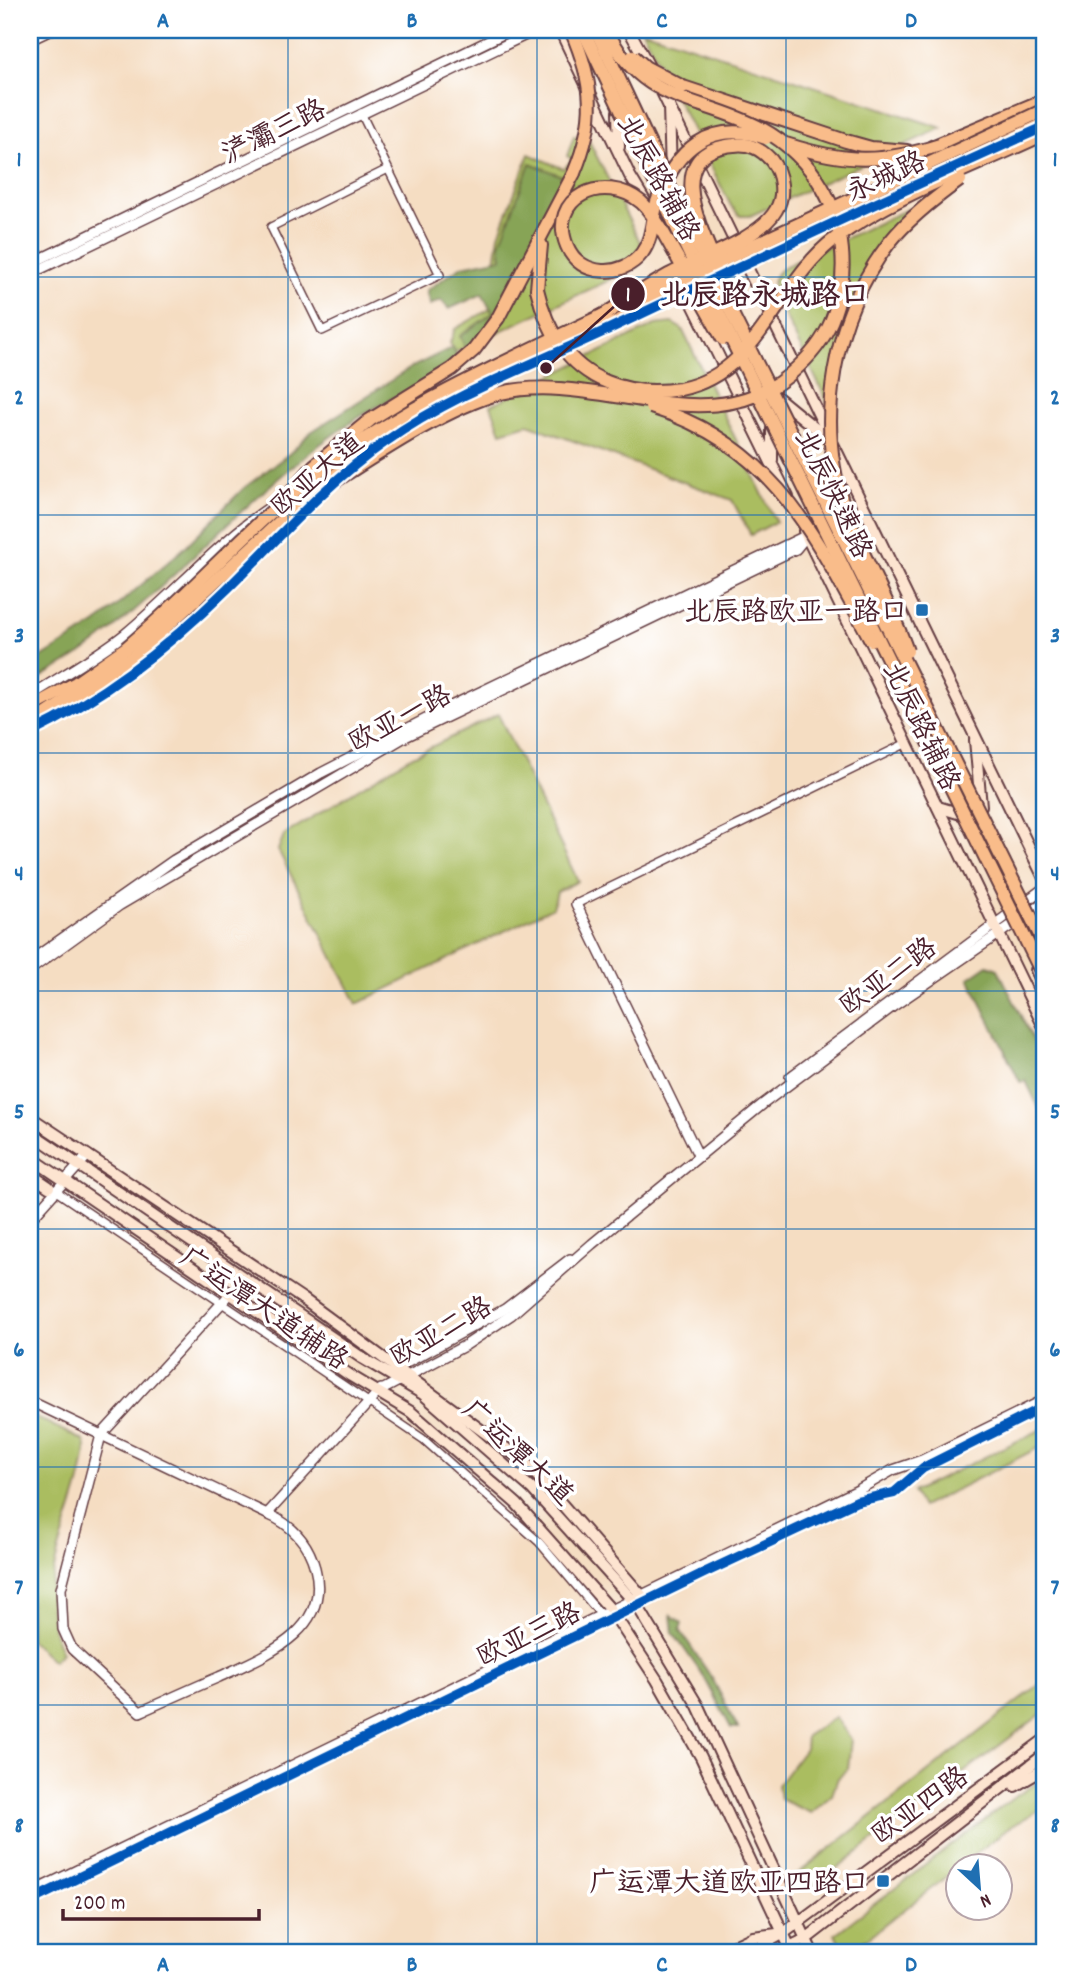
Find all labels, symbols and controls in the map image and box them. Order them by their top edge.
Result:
text: A [157,6,169,39]
text: B [407,6,418,39]
text: C [656,6,668,39]
text: D [905,6,917,39]
street label: 浐灞三路 [216,92,334,177]
street label: 北辰路辅路 [604,108,707,250]
street label: 永城路 [841,144,934,215]
text: 1 [16,145,22,178]
text: 1 [1052,145,1058,178]
callout: 北辰路永城路口 [611,268,884,319]
text: 北辰路永城路口 [660,277,870,320]
text: 1 [626,282,630,312]
text: 2 [14,383,24,416]
text: 2 [1050,383,1060,416]
street label: 北辰快速路 [782,424,879,567]
street label: 欧亚大道 [264,425,375,529]
place label: 北辰路欧亚一路口 [684,595,908,635]
marker: 北辰路欧亚一路口 [914,602,930,618]
text: 3 [14,621,24,654]
text: 3 [1050,621,1060,654]
street label: 北辰路辅路 [870,656,967,799]
street label: 欧亚一路 [343,677,460,765]
text: 4 [14,859,24,892]
text: 4 [1050,859,1060,892]
street label: 欧亚二路 [833,930,947,1028]
text: 5 [14,1097,24,1130]
text: 5 [1050,1097,1060,1130]
street label: 广运潭大道辅路 [170,1240,355,1383]
street label: 欧亚二路 [384,1289,501,1380]
text: 6 [13,1335,25,1368]
text: 6 [1049,1335,1061,1368]
street label: 广运潭大道 [451,1392,580,1517]
text: 7 [15,1573,24,1606]
text: 7 [1051,1573,1060,1606]
street label: 欧亚三路 [471,1595,589,1680]
street label: 欧亚四路 [865,1759,979,1857]
text: 8 [14,1811,24,1844]
text: 8 [1050,1811,1060,1844]
north arrow [944,1853,1014,1923]
place label: 广运潭大道欧亚四路口 [589,1866,869,1906]
marker: 广运潭大道欧亚四路口 [875,1873,891,1889]
scale bar [63,1877,259,1921]
text: N [975,1885,995,1913]
text: 200 m [74,1890,125,1920]
text: A [157,1950,169,1982]
text: B [407,1950,418,1982]
text: C [656,1950,668,1982]
text: D [905,1950,917,1982]

